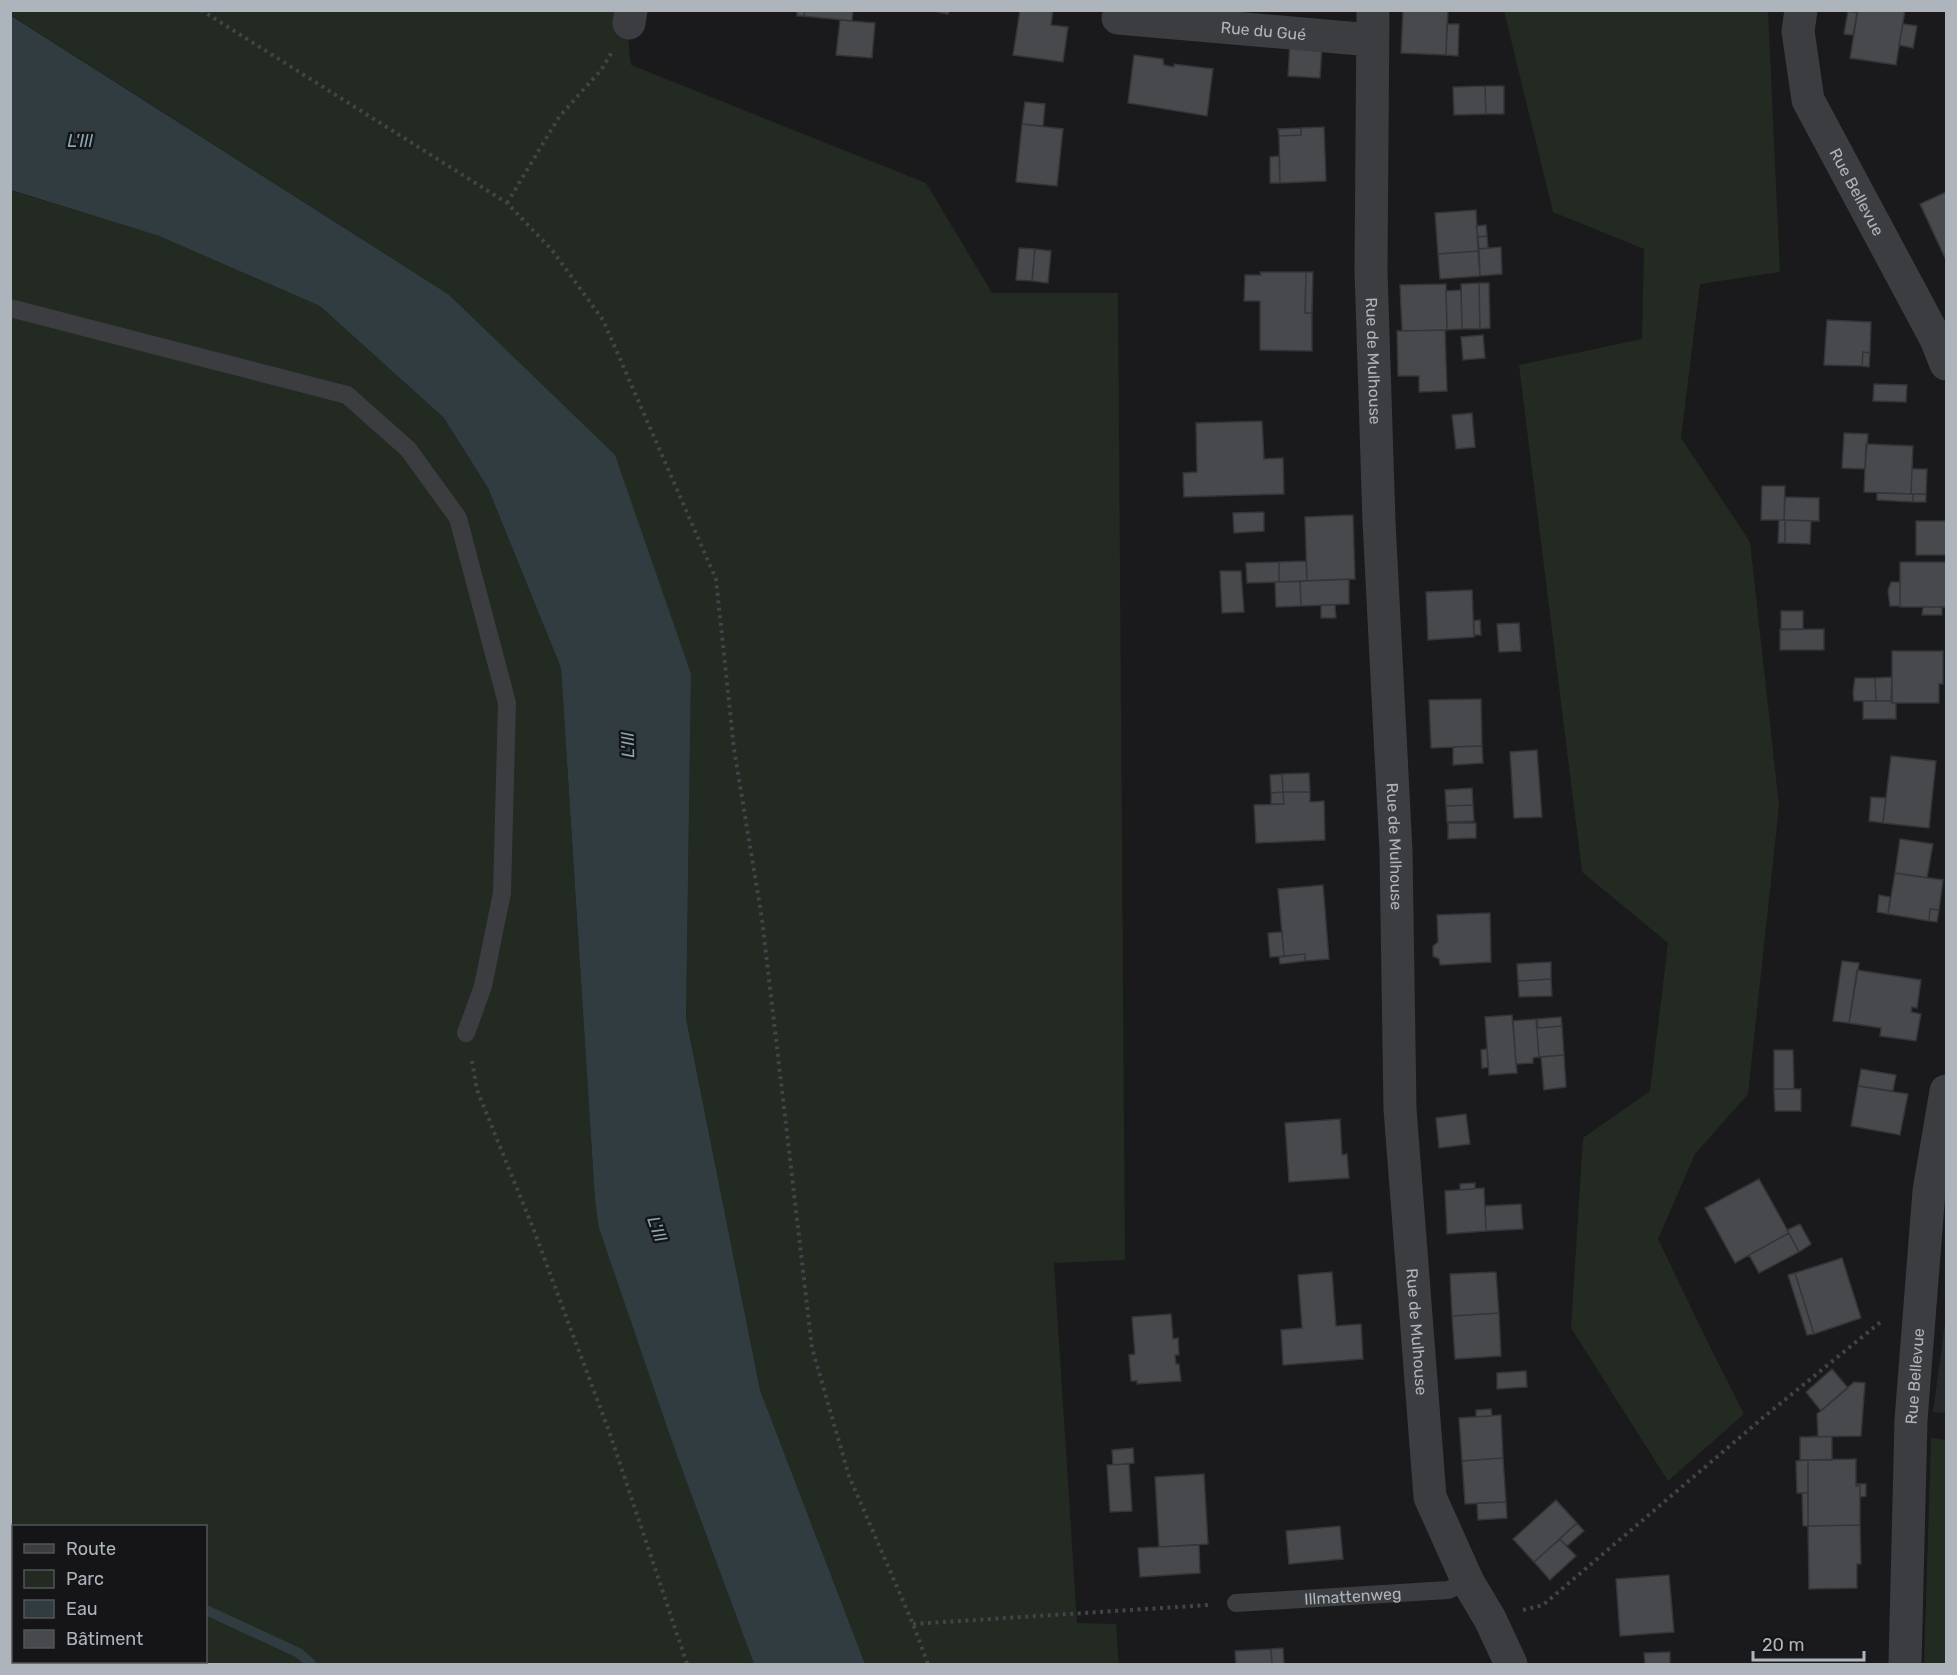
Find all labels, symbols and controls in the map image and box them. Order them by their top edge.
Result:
street label: Rue du Gué [1220,18,1307,44]
water label: L'Ill [67,130,93,152]
street label: Rue Bellevue [1826,145,1888,239]
street label: Rue de Mulhouse [1362,297,1385,425]
water label: L'Ill [617,731,639,758]
street label: Rue de Mulhouse [1382,782,1406,910]
water label: L'Ill [642,1213,672,1245]
street label: Rue de Mulhouse [1402,1268,1431,1396]
street label: Rue Bellevue [1902,1327,1928,1425]
legend [12,1525,207,1663]
text: Route [66,1538,116,1560]
text: Parc [66,1568,104,1590]
street label: Illmattenweg [1304,1584,1402,1609]
text: Eau [66,1598,98,1620]
scale bar [1753,1624,1864,1662]
text: Bâtiment [66,1628,143,1650]
text: 20 m [1762,1634,1804,1656]

